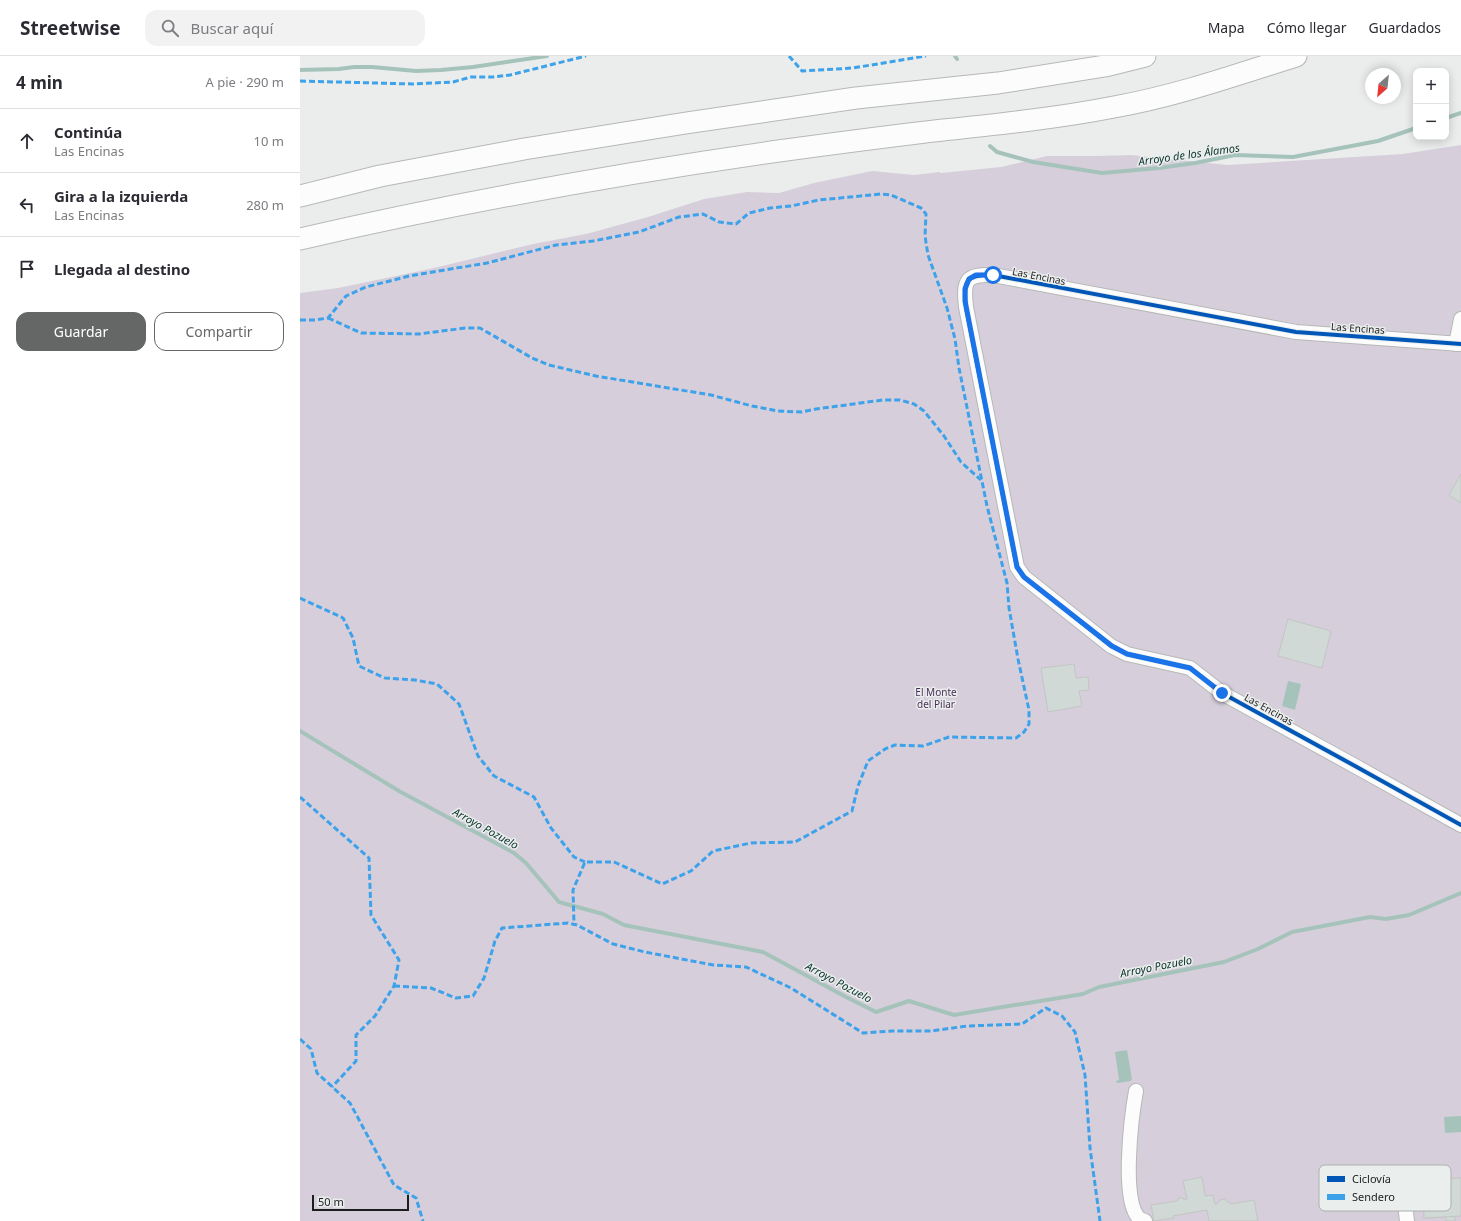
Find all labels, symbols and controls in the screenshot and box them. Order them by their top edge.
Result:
search box [145,10,425,46]
text: Streetwise [20,15,121,41]
icon: search [159,17,181,39]
text: Buscar aquí [191,18,273,38]
text: Mapa [1208,18,1245,37]
text: Cómo llegar [1267,18,1347,37]
text: Guardados [1369,18,1441,37]
north arrow [1365,68,1401,104]
map controls [1413,68,1449,140]
button: + [1413,68,1449,104]
text: 4 min [16,71,63,94]
text: A pie · 290 m [206,73,284,91]
button: − [1413,104,1449,140]
text: Continúa [54,122,122,142]
icon: ahead [16,130,38,152]
text: 10 m [254,132,284,150]
water label: Arroyo de los Álamos [1136,139,1241,169]
text: Las Encinas [54,142,124,160]
text: Gira a la izquierda [54,186,188,206]
icon: left [16,194,38,216]
text: 280 m [246,196,284,214]
text: Las Encinas [54,206,124,224]
icon: arrive [16,258,38,280]
text: Llegada al destino [54,259,190,279]
street label: Las Encinas [1011,264,1067,288]
route start [984,266,1002,284]
button: Guardar [16,312,146,351]
button: Compartir [154,312,284,351]
street label: Las Encinas [1331,319,1386,337]
route end [1213,684,1231,702]
park label: El Monte del Pilar [915,685,957,711]
street label: Las Encinas [1242,690,1296,728]
water label: Arroyo Pozuelo [450,803,522,852]
water label: Arroyo Pozuelo [1118,952,1193,981]
water label: Arroyo Pozuelo [802,958,875,1006]
legend [1319,1165,1451,1211]
text: Ciclovía [1352,1171,1391,1186]
text: Sendero [1352,1189,1395,1204]
scale bar [312,1193,409,1212]
text: 50 m [318,1194,344,1209]

